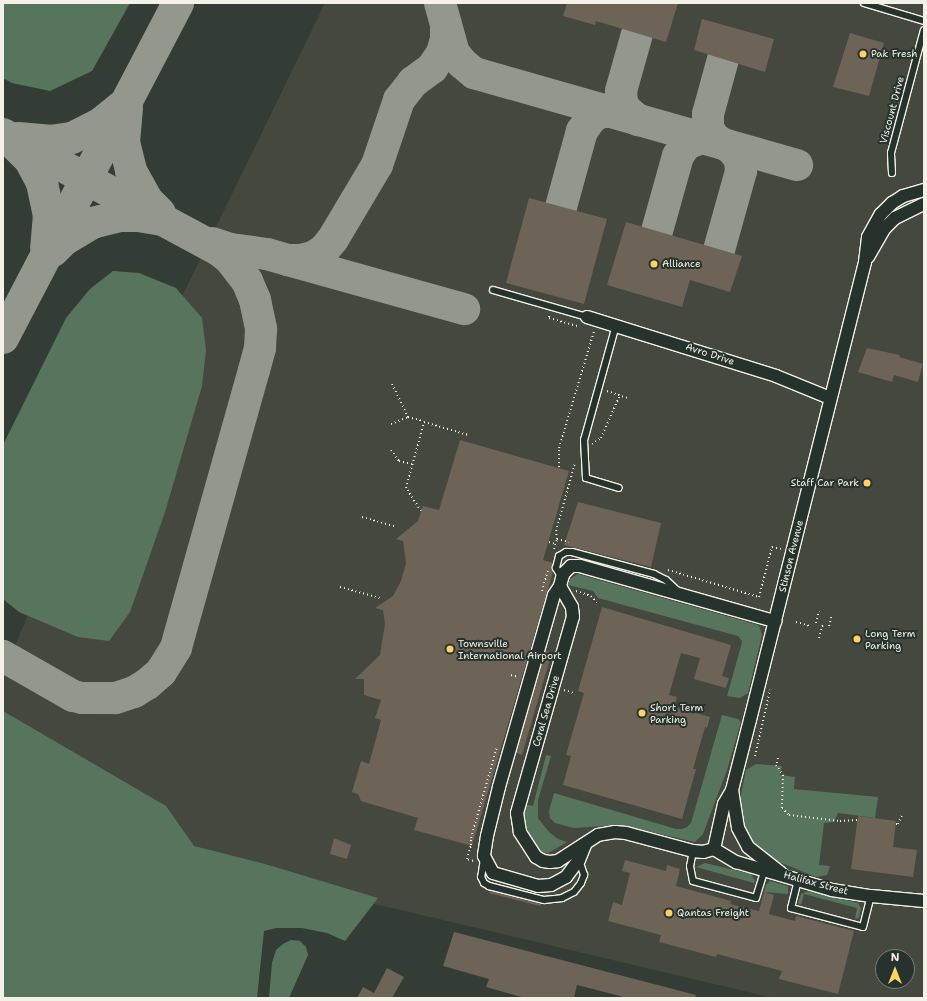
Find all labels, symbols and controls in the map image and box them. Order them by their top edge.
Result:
place label: Pak Fresh [871,48,918,60]
marker: Pak Fresh [858,49,868,59]
street label: Viscount Drive [877,75,907,145]
place label: Alliance [662,258,701,270]
marker: Alliance [649,259,659,269]
street label: Avro Drive [684,340,736,368]
place label: Staff Car Park [791,477,859,489]
marker: Staff Car Park [862,478,872,488]
street label: Stinson Avenue [776,519,806,593]
place label: Long Term Parking [865,627,915,650]
marker: Long Term Parking [852,634,862,644]
place label: Townsville International Airport [458,637,562,660]
marker: Townsville International Airport [445,644,455,654]
street label: Coral Sea Drive [530,674,562,748]
place label: Short Term Parking [650,701,703,724]
marker: Short Term Parking [637,708,647,718]
street label: Halifax Street [782,869,850,897]
place label: Qantas Freight [677,907,749,919]
marker: Qantas Freight [664,908,674,918]
north arrow [875,949,915,989]
text: N [891,950,899,965]

